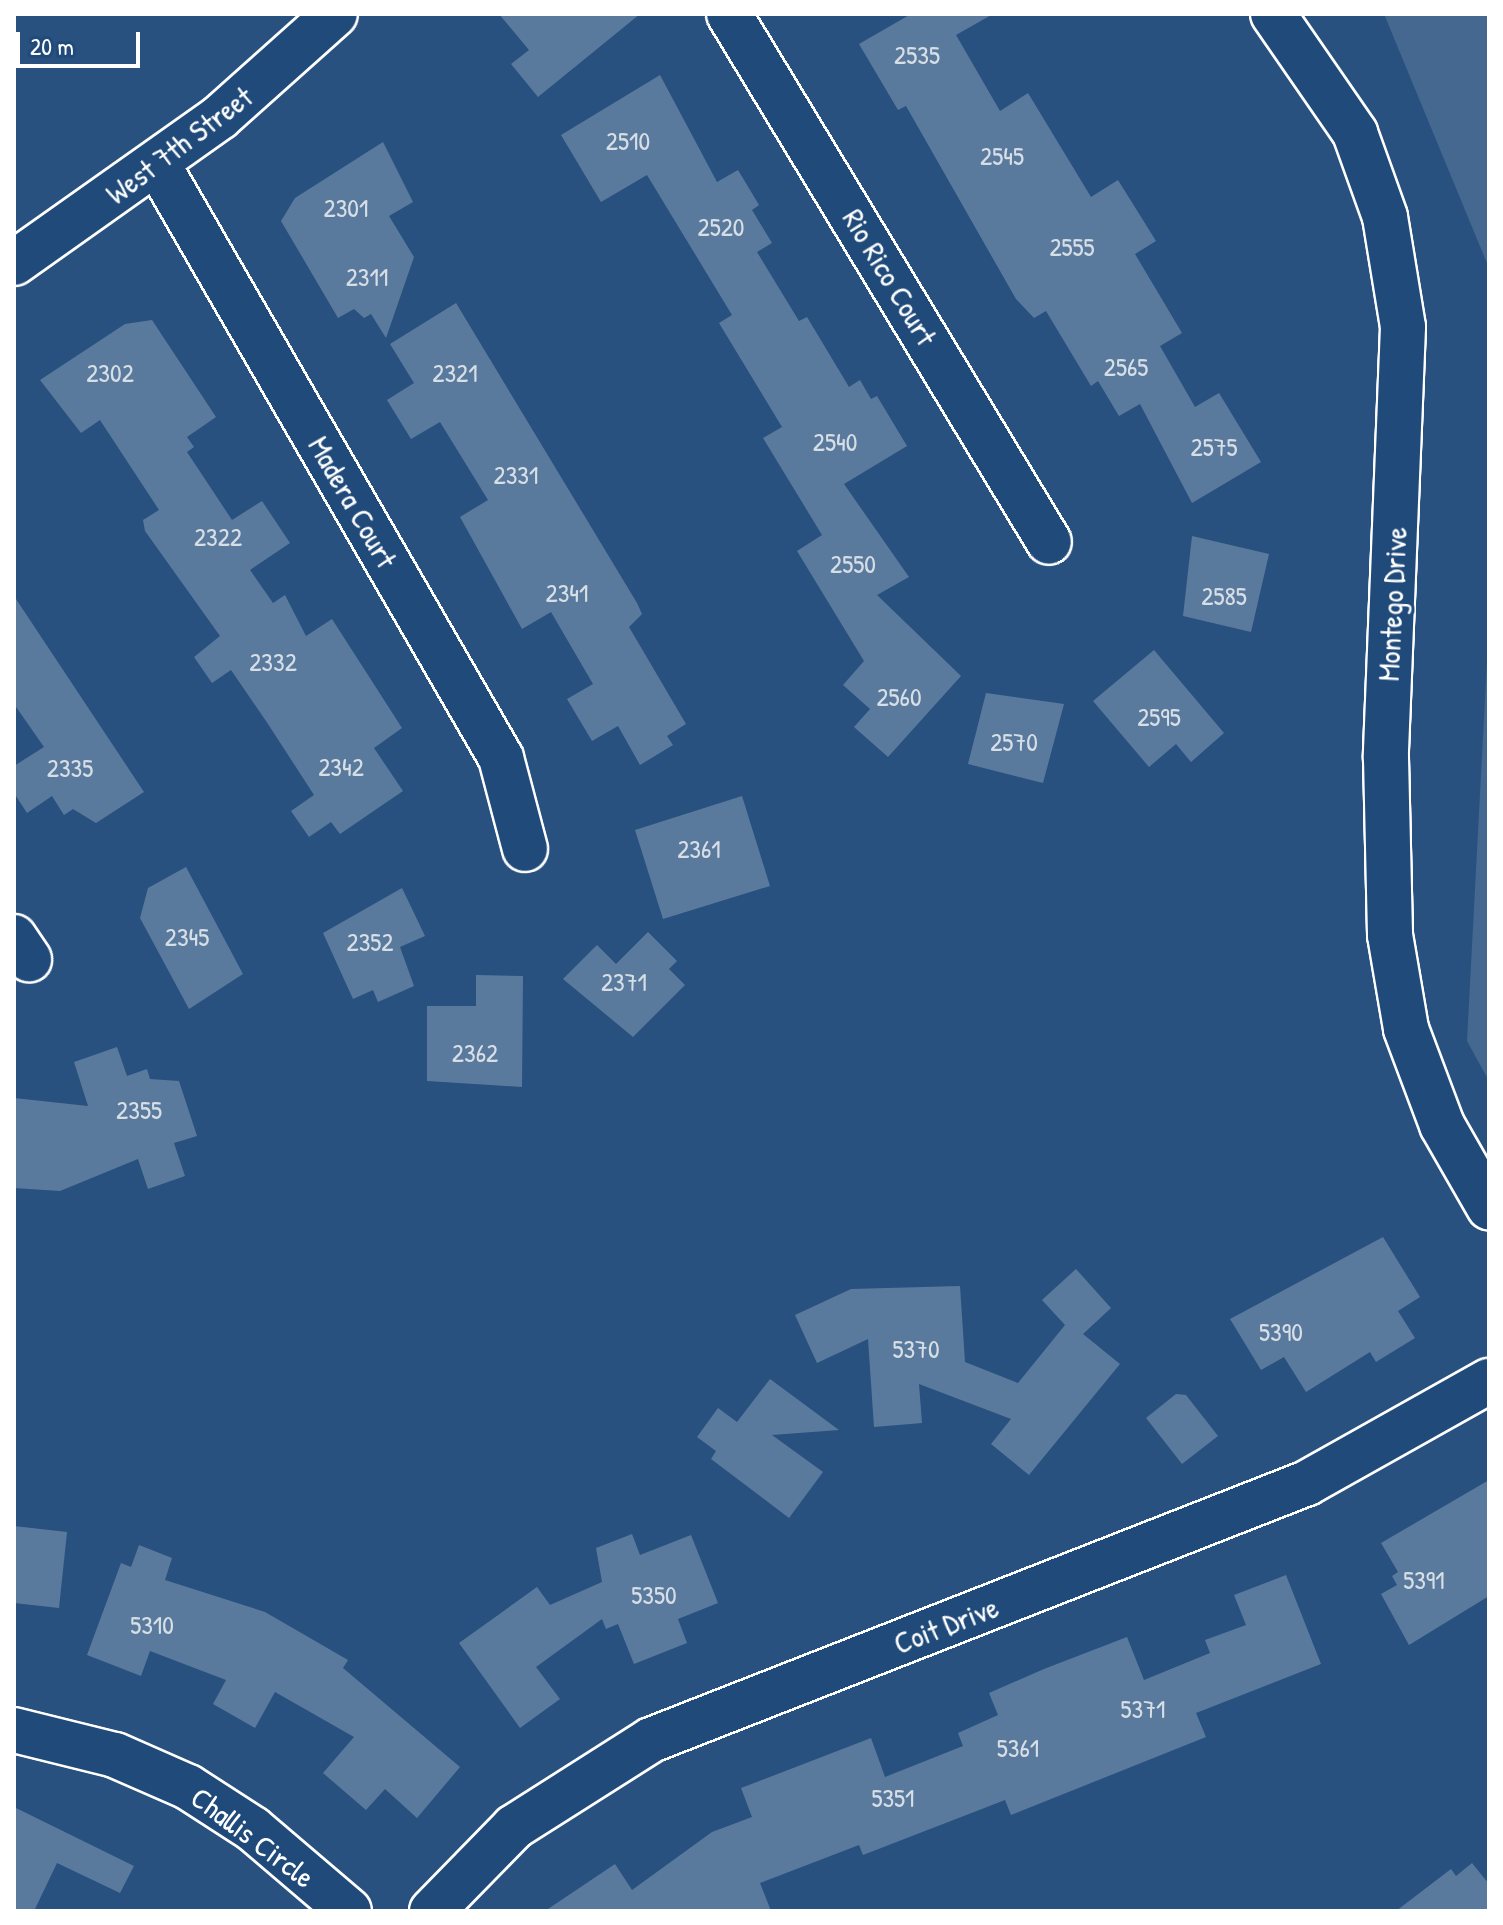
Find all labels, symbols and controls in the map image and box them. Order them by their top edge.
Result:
scale bar [20,16,144,66]
text: 20 m [30,30,74,62]
house number: 2535 [894,39,940,71]
street label: West 7th Street [99,78,259,212]
house number: 2510 [606,125,650,157]
house number: 2545 [980,140,1024,172]
house number: 2301 [324,192,368,224]
street label: Rio Rico Court [835,202,945,352]
house number: 2520 [698,211,744,243]
house number: 2555 [1049,231,1095,263]
house number: 2311 [346,261,388,293]
house number: 2565 [1104,351,1148,383]
house number: 2302 [86,357,134,389]
house number: 2321 [432,357,478,389]
house number: 2540 [813,426,857,458]
street label: Madera Court [301,430,405,574]
house number: 2575 [1190,431,1238,463]
house number: 2331 [494,459,538,491]
house number: 2322 [194,521,242,553]
street label: Montego Drive [1370,526,1414,682]
house number: 2550 [830,548,876,580]
house number: 2341 [545,577,589,609]
house number: 2585 [1201,580,1247,612]
house number: 2332 [249,646,297,678]
house number: 2560 [876,681,922,713]
house number: 2595 [1137,701,1181,733]
house number: 2570 [990,726,1038,758]
house number: 2342 [318,751,364,783]
house number: 2335 [47,752,93,784]
house number: 2361 [677,833,721,865]
house number: 2345 [165,921,209,953]
house number: 2352 [347,926,393,958]
house number: 2371 [601,966,647,998]
house number: 2362 [452,1037,498,1069]
house number: 2355 [116,1094,162,1126]
house number: 5390 [1259,1316,1303,1348]
house number: 5370 [892,1333,940,1365]
house number: 5391 [1403,1564,1445,1596]
house number: 5350 [631,1579,677,1611]
street label: Coit Drive [889,1589,1003,1661]
house number: 5310 [130,1609,174,1641]
house number: 5371 [1121,1693,1165,1725]
house number: 5361 [997,1732,1039,1764]
street label: Challis Circle [184,1779,322,1895]
house number: 5351 [871,1782,915,1814]

